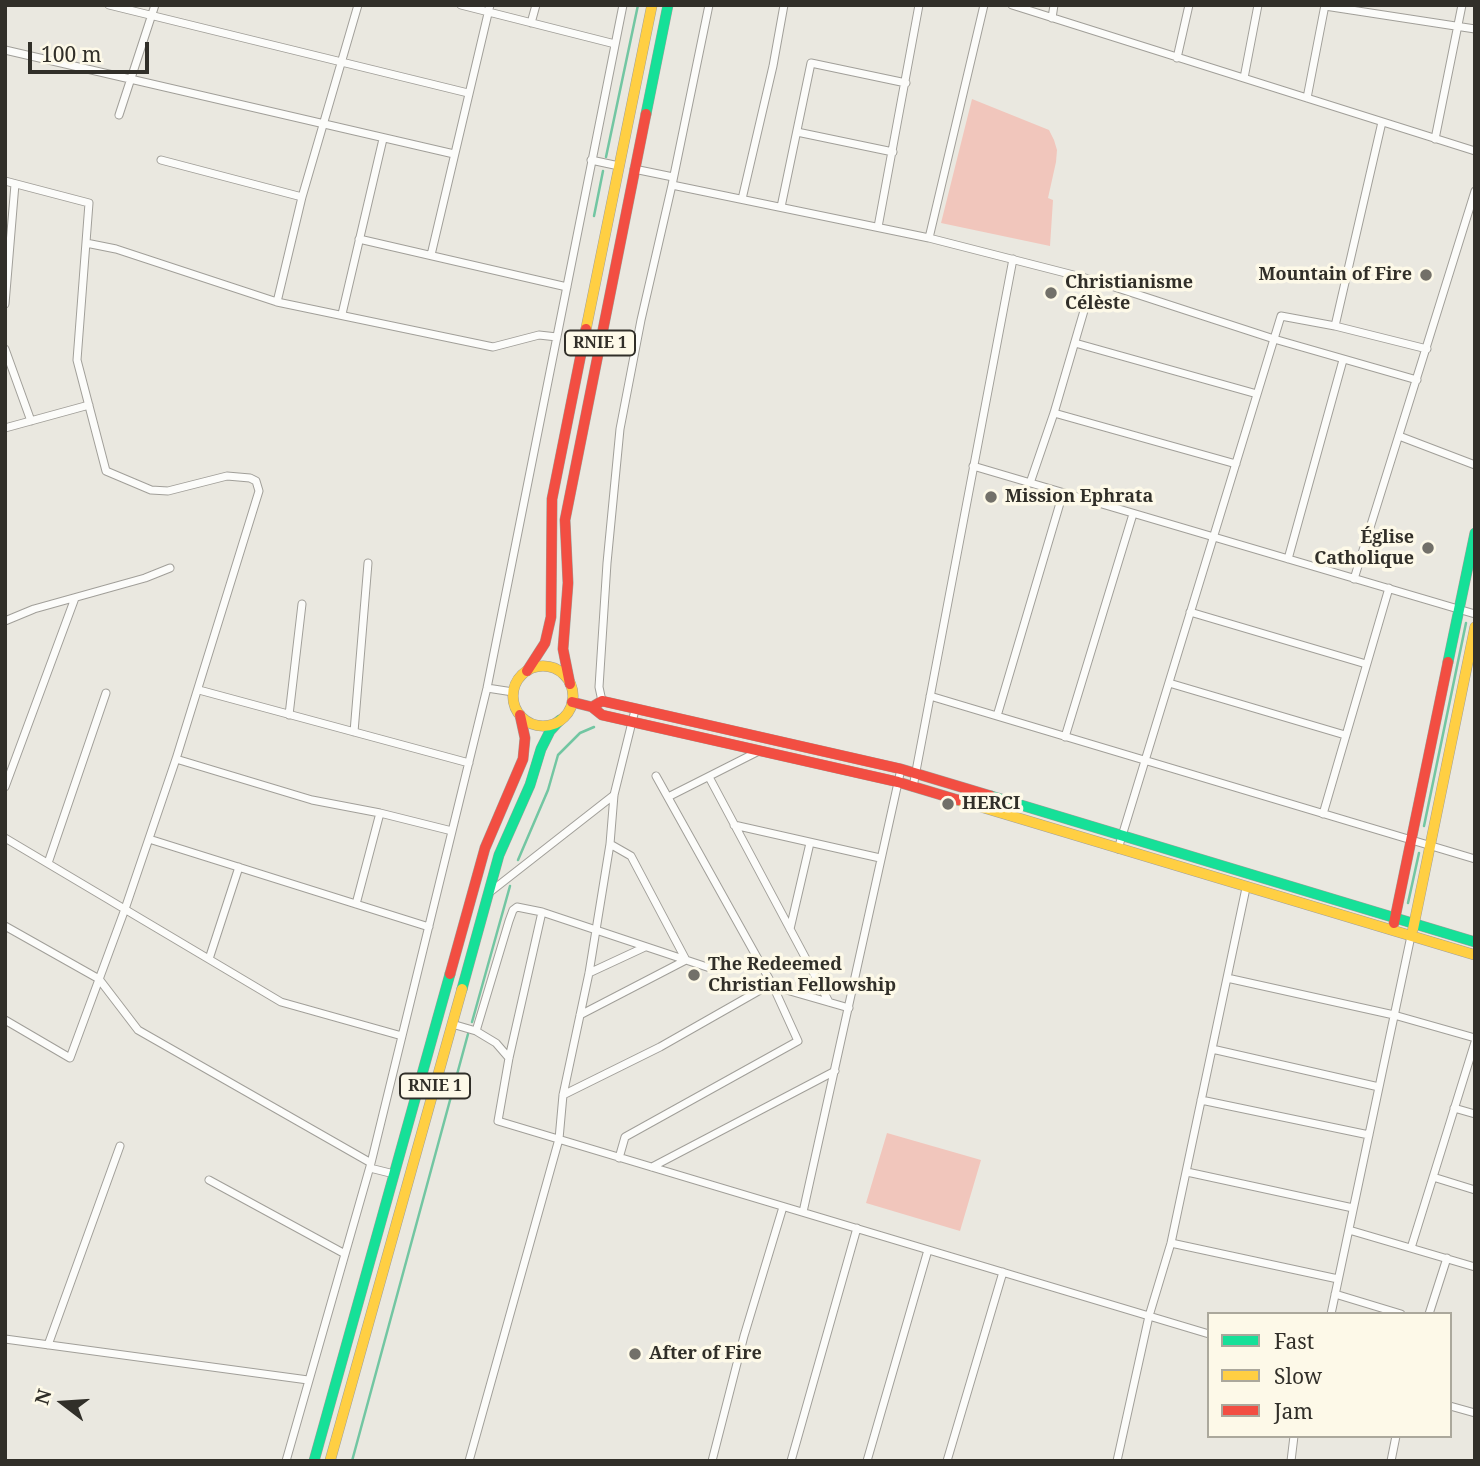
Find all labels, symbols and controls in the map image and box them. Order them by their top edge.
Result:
scale bar [32,28,152,72]
text: 100 m [41,40,102,68]
place label: Mountain of Fire [1258,264,1412,286]
marker: Mountain of Fire [1418,267,1434,283]
place label: Christianisme Célèste [1065,272,1193,314]
marker: Christianisme Célèste [1043,285,1059,301]
road number: RNIE 1 [565,330,635,356]
place label: Mission Ephrata [1005,486,1153,508]
marker: Mission Ephrata [983,489,999,505]
place label: Église Catholique [1314,527,1414,570]
marker: Église Catholique [1420,540,1436,556]
place label: HERCI [962,793,1020,815]
marker: HERCI [940,796,956,812]
place label: The Redeemed Christian Fellowship [708,954,896,996]
marker: The Redeemed Christian Fellowship [686,967,702,983]
road number: RNIE 1 [400,1074,470,1098]
legend [1207,1312,1452,1438]
text: Fast [1274,1327,1314,1355]
place label: After of Fire [649,1343,762,1365]
marker: After of Fire [627,1346,643,1362]
text: Slow [1274,1362,1322,1390]
north arrow [28,1368,98,1438]
text: N [28,1386,58,1408]
text: Jam [1274,1397,1313,1425]

